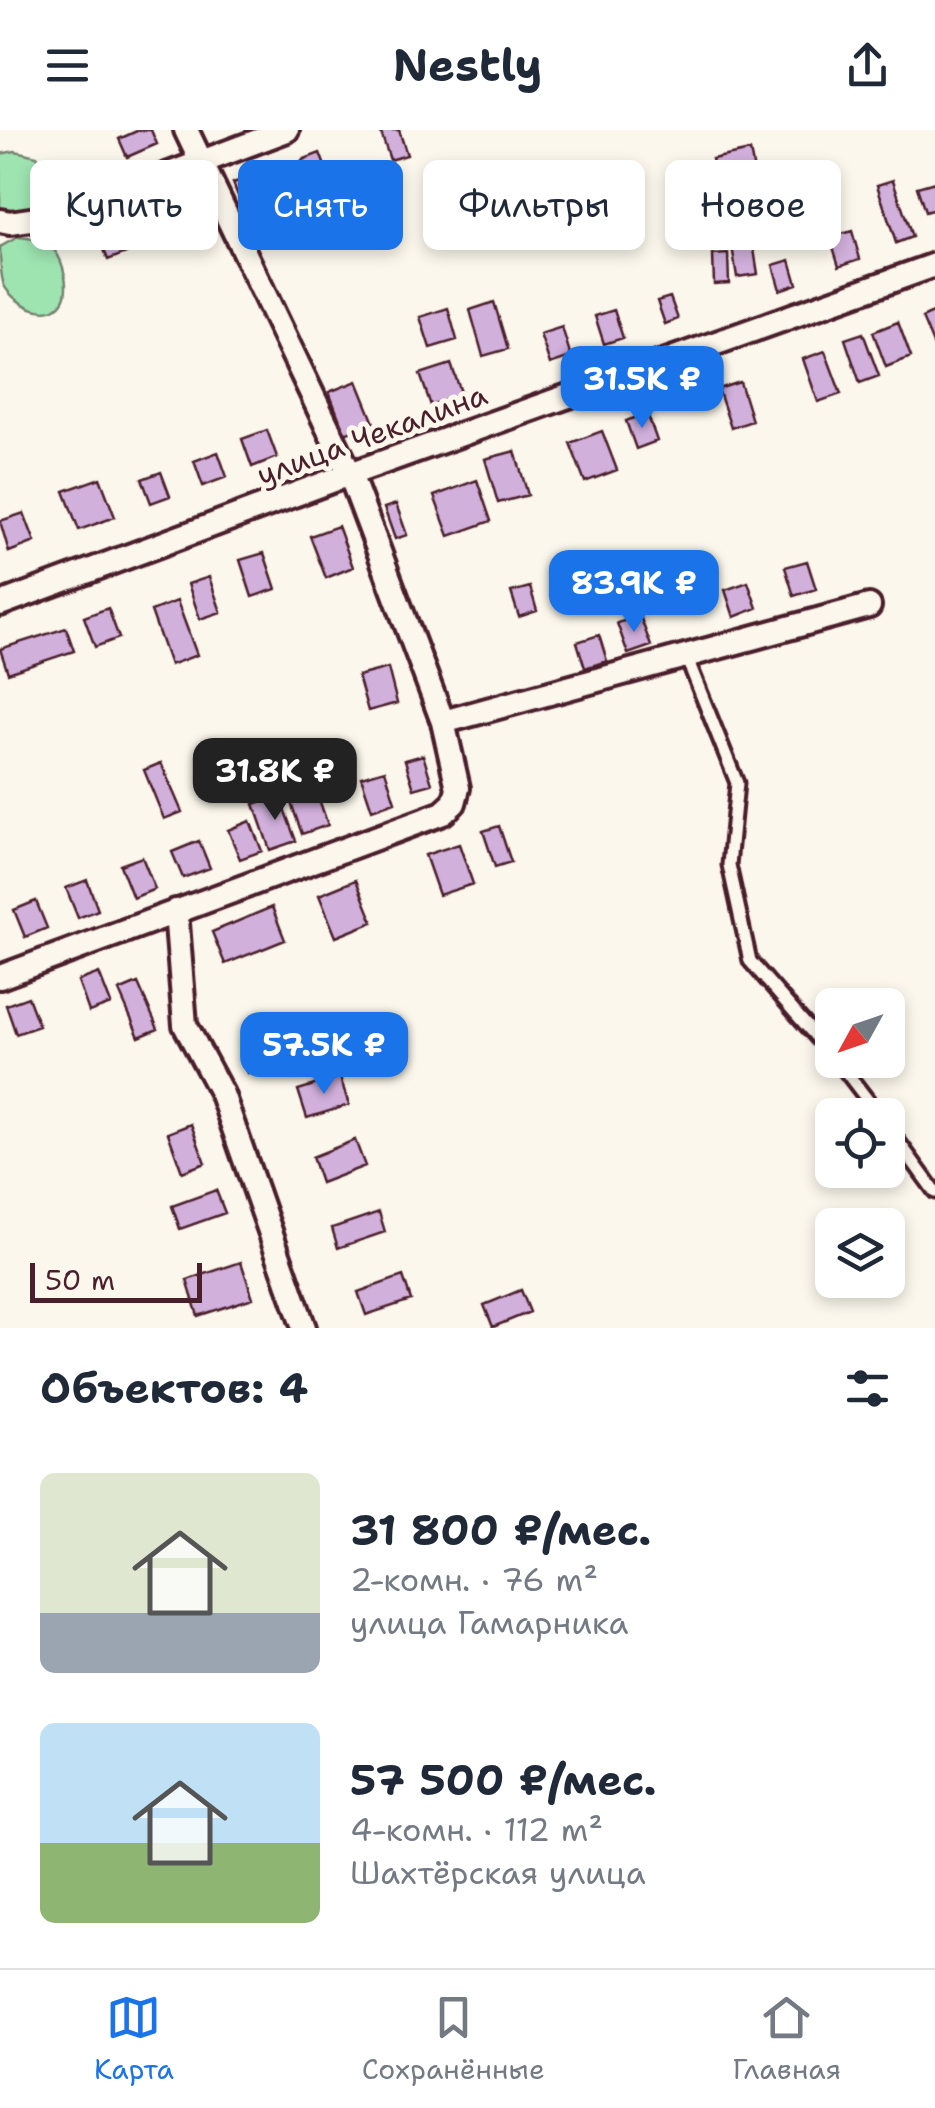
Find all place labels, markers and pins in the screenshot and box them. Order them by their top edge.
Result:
pin: 31.5K ₽ [550,346,734,431]
pin: 83.9K ₽ [542,550,726,635]
pin: 31.8K ₽ [183,738,367,823]
pin: 57.5K ₽ [232,1012,416,1097]

